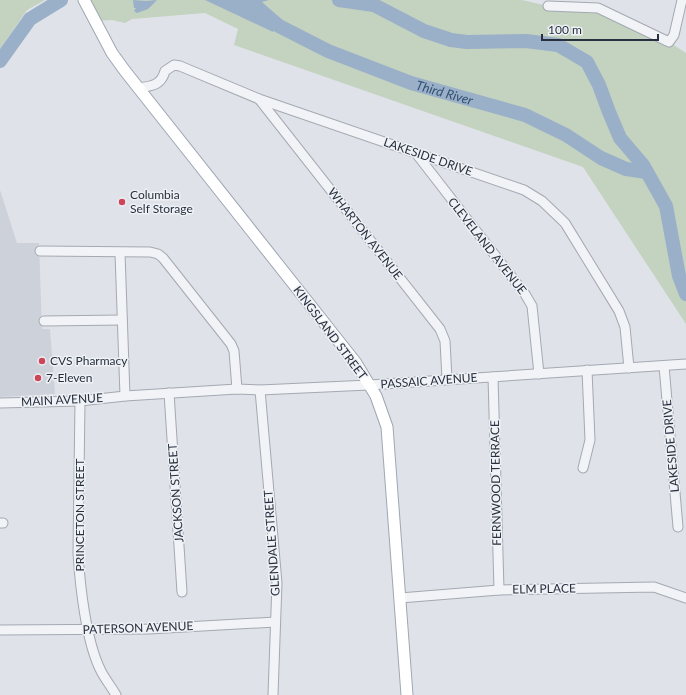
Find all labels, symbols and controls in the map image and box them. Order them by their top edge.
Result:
scale bar [542,16,658,42]
text: 100 m [548,22,582,37]
water label: Third River [414,77,475,108]
street label: LAKESIDE DRIVE [382,134,475,179]
street label: WHARTON AVENUE [325,185,406,283]
place label: Columbia Self Storage [130,187,193,216]
street label: CLEVELAND AVENUE [445,194,530,297]
marker: Columbia Self Storage [117,197,127,207]
street label: KINGSLAND STREET [290,283,371,383]
place label: CVS Pharmacy [50,353,128,368]
marker: CVS Pharmacy [37,356,47,366]
place label: 7-Eleven [46,370,92,385]
street label: PASSAIC AVENUE [380,370,478,391]
marker: 7-Eleven [33,373,43,383]
street label: MAIN AVENUE [21,390,103,409]
street label: LAKESIDE DRIVE [659,399,682,493]
street label: FERNWOOD TERRACE [487,420,504,546]
street label: JACKSON STREET [165,443,186,543]
street label: PRINCETON STREET [72,459,87,571]
street label: GLENDALE STREET [260,490,283,597]
street label: ELM PLACE [512,580,576,597]
street label: PATERSON AVENUE [82,618,194,637]

